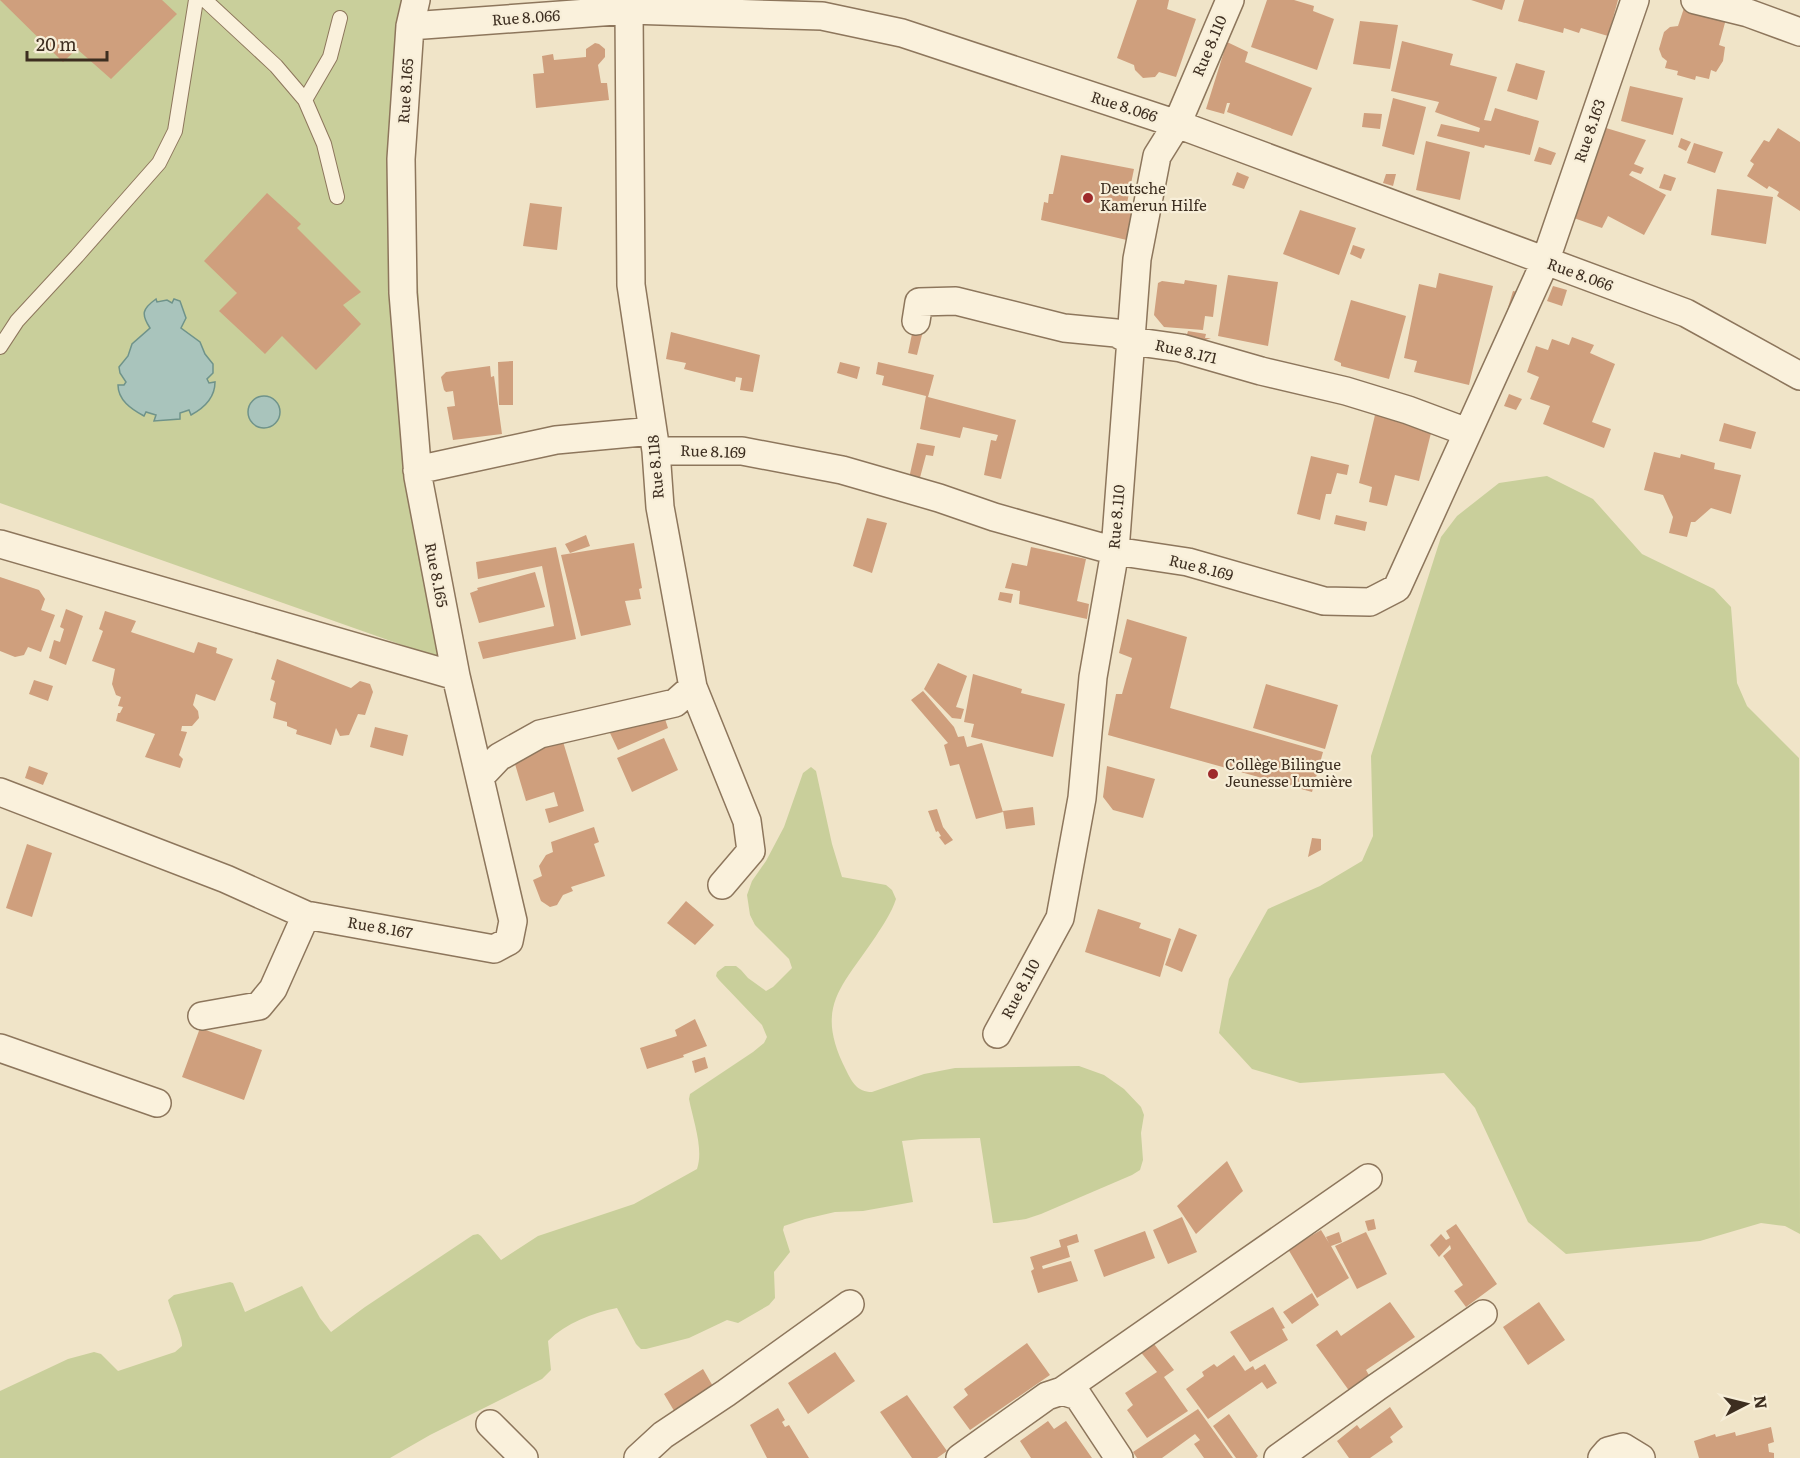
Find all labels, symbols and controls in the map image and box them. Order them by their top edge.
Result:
street label: Rue 8.066 [491,3,561,30]
street label: Rue 8.110 [1185,11,1232,80]
scale bar [27,24,106,62]
text: 20 m [36,30,77,57]
street label: Rue 8.165 [391,57,418,124]
street label: Rue 8.066 [1088,84,1161,127]
street label: Rue 8.163 [1567,96,1610,165]
place label: Deutsche Kamerun Hilfe [1100,176,1207,216]
marker: Deutsche Kamerun Hilfe [1081,191,1095,205]
street label: Rue 8.066 [1544,251,1617,296]
street label: Rue 8.171 [1153,332,1220,369]
street label: Rue 8.118 [640,434,669,500]
street label: Rue 8.169 [680,438,746,463]
street label: Rue 8.110 [1101,483,1130,550]
street label: Rue 8.165 [420,540,455,609]
street label: Rue 8.169 [1167,547,1236,586]
place label: Collège Bilingue Jeunesse Lumière [1225,752,1353,792]
marker: Collège Bilingue Jeunesse Lumière [1206,767,1220,781]
street label: Rue 8.167 [346,910,415,944]
street label: Rue 8.110 [994,954,1045,1022]
north arrow [1716,1374,1776,1434]
text: N [1749,1394,1775,1410]

